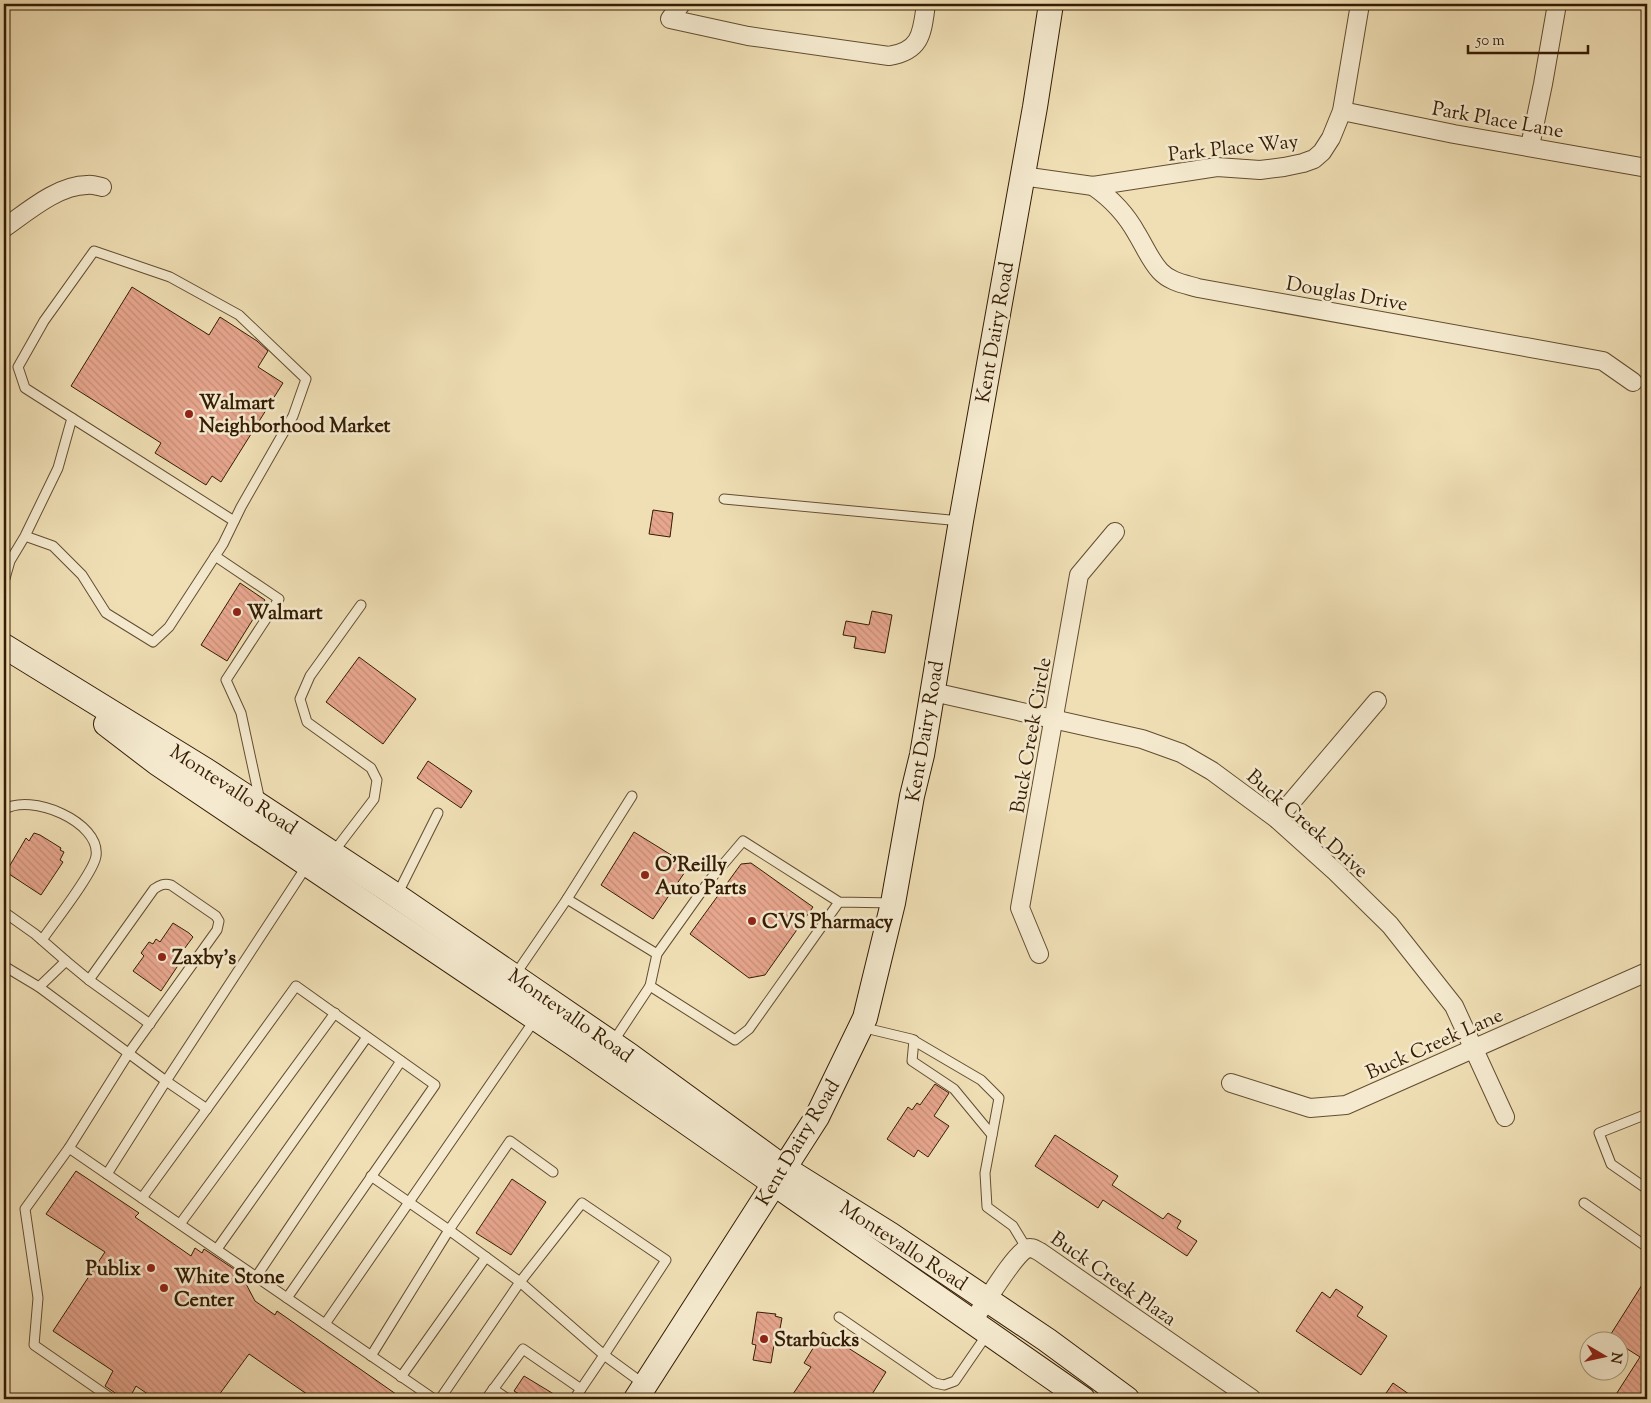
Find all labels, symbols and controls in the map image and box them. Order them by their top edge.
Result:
scale bar [1468,22,1588,54]
text: 50 m [1475,31,1505,52]
street label: Park Place Lane [1429,96,1566,147]
street label: Park Place Way [1167,128,1300,171]
street label: Kent Dairy Road [970,260,1023,405]
street label: Douglas Drive [1283,270,1410,320]
place label: Walmart Neighborhood Market [199,390,391,442]
marker: Walmart Neighborhood Market [183,408,195,420]
place label: Walmart [247,600,323,629]
marker: Walmart [231,606,243,618]
street label: Buck Creek Circle [1004,655,1060,816]
street label: Kent Dairy Road [900,659,953,804]
street label: Montevallo Road [163,739,302,843]
street label: Buck Creek Drive [1239,764,1374,886]
place label: O'Reilly Auto Parts [655,852,746,904]
marker: O'Reilly Auto Parts [639,869,651,881]
place label: CVS Pharmacy [762,909,893,938]
marker: CVS Pharmacy [746,915,758,927]
place label: Zaxby's [172,945,236,974]
marker: Zaxby's [156,951,168,963]
street label: Montevallo Road [501,963,638,1071]
street label: Buck Creek Lane [1362,1002,1508,1089]
street label: Kent Dairy Road [750,1075,848,1212]
street label: Montevallo Road [833,1195,972,1299]
street label: Buck Creek Plaza [1044,1226,1182,1334]
place label: Publix [86,1256,141,1285]
marker: Publix [145,1262,157,1274]
place label: White Stone Center [174,1264,285,1316]
marker: White Stone Center [158,1282,170,1294]
place label: Starbucks [774,1327,859,1356]
north arrow [1578,1330,1628,1380]
marker: Starbucks [758,1333,770,1345]
text: N [1604,1351,1626,1365]

